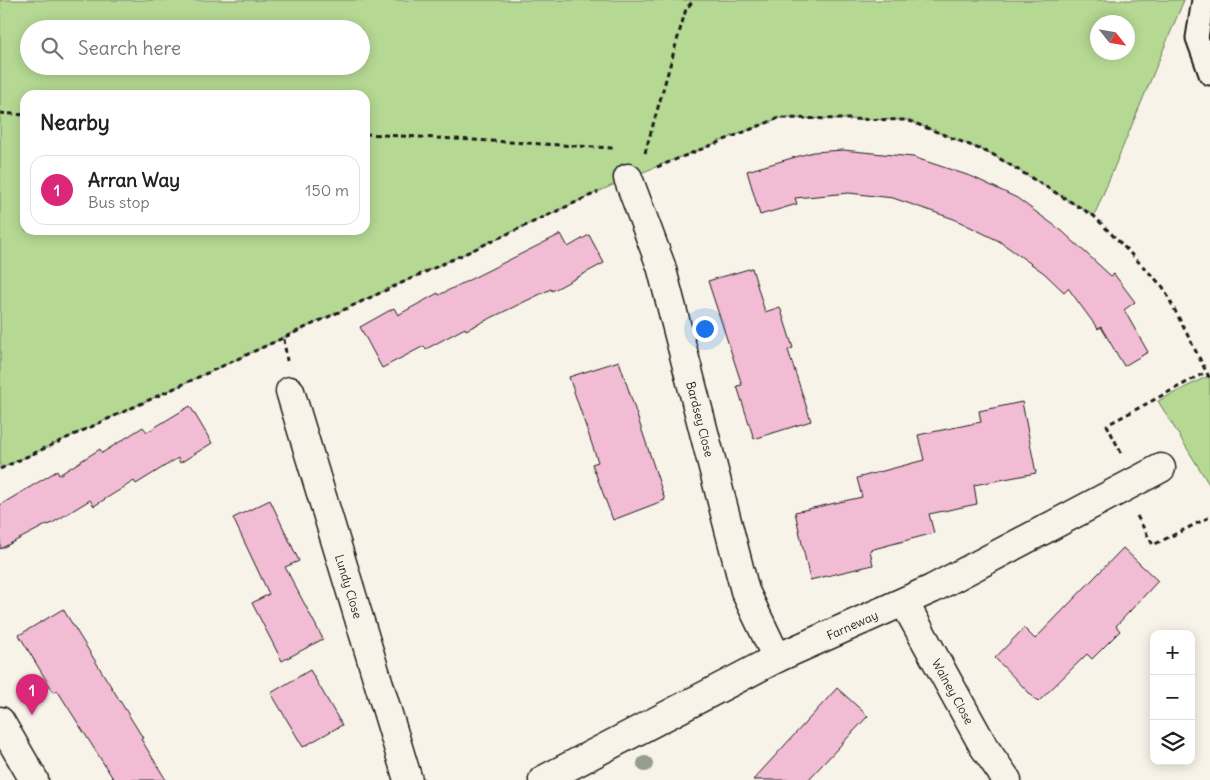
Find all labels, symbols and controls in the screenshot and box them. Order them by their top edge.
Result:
north arrow [1090,15,1135,60]
search box [20,20,370,75]
icon: search [38,34,66,62]
text: Search here [78,36,181,60]
text: Nearby [40,109,110,136]
text: Arran Way [88,168,180,192]
text: 1 [54,180,60,200]
text: 150 m [305,180,349,200]
text: Bus stop [88,192,150,212]
your location [692,316,718,342]
street label: Bardsey Close [684,380,717,458]
street label: Lundy Close [332,552,366,620]
street label: Farneway [824,607,880,643]
map controls [1150,630,1195,765]
button: + [1150,630,1195,675]
street label: Walney Close [929,656,977,727]
pin: 1 [16,674,48,715]
button: − [1150,675,1195,720]
button: layers [1150,720,1195,765]

